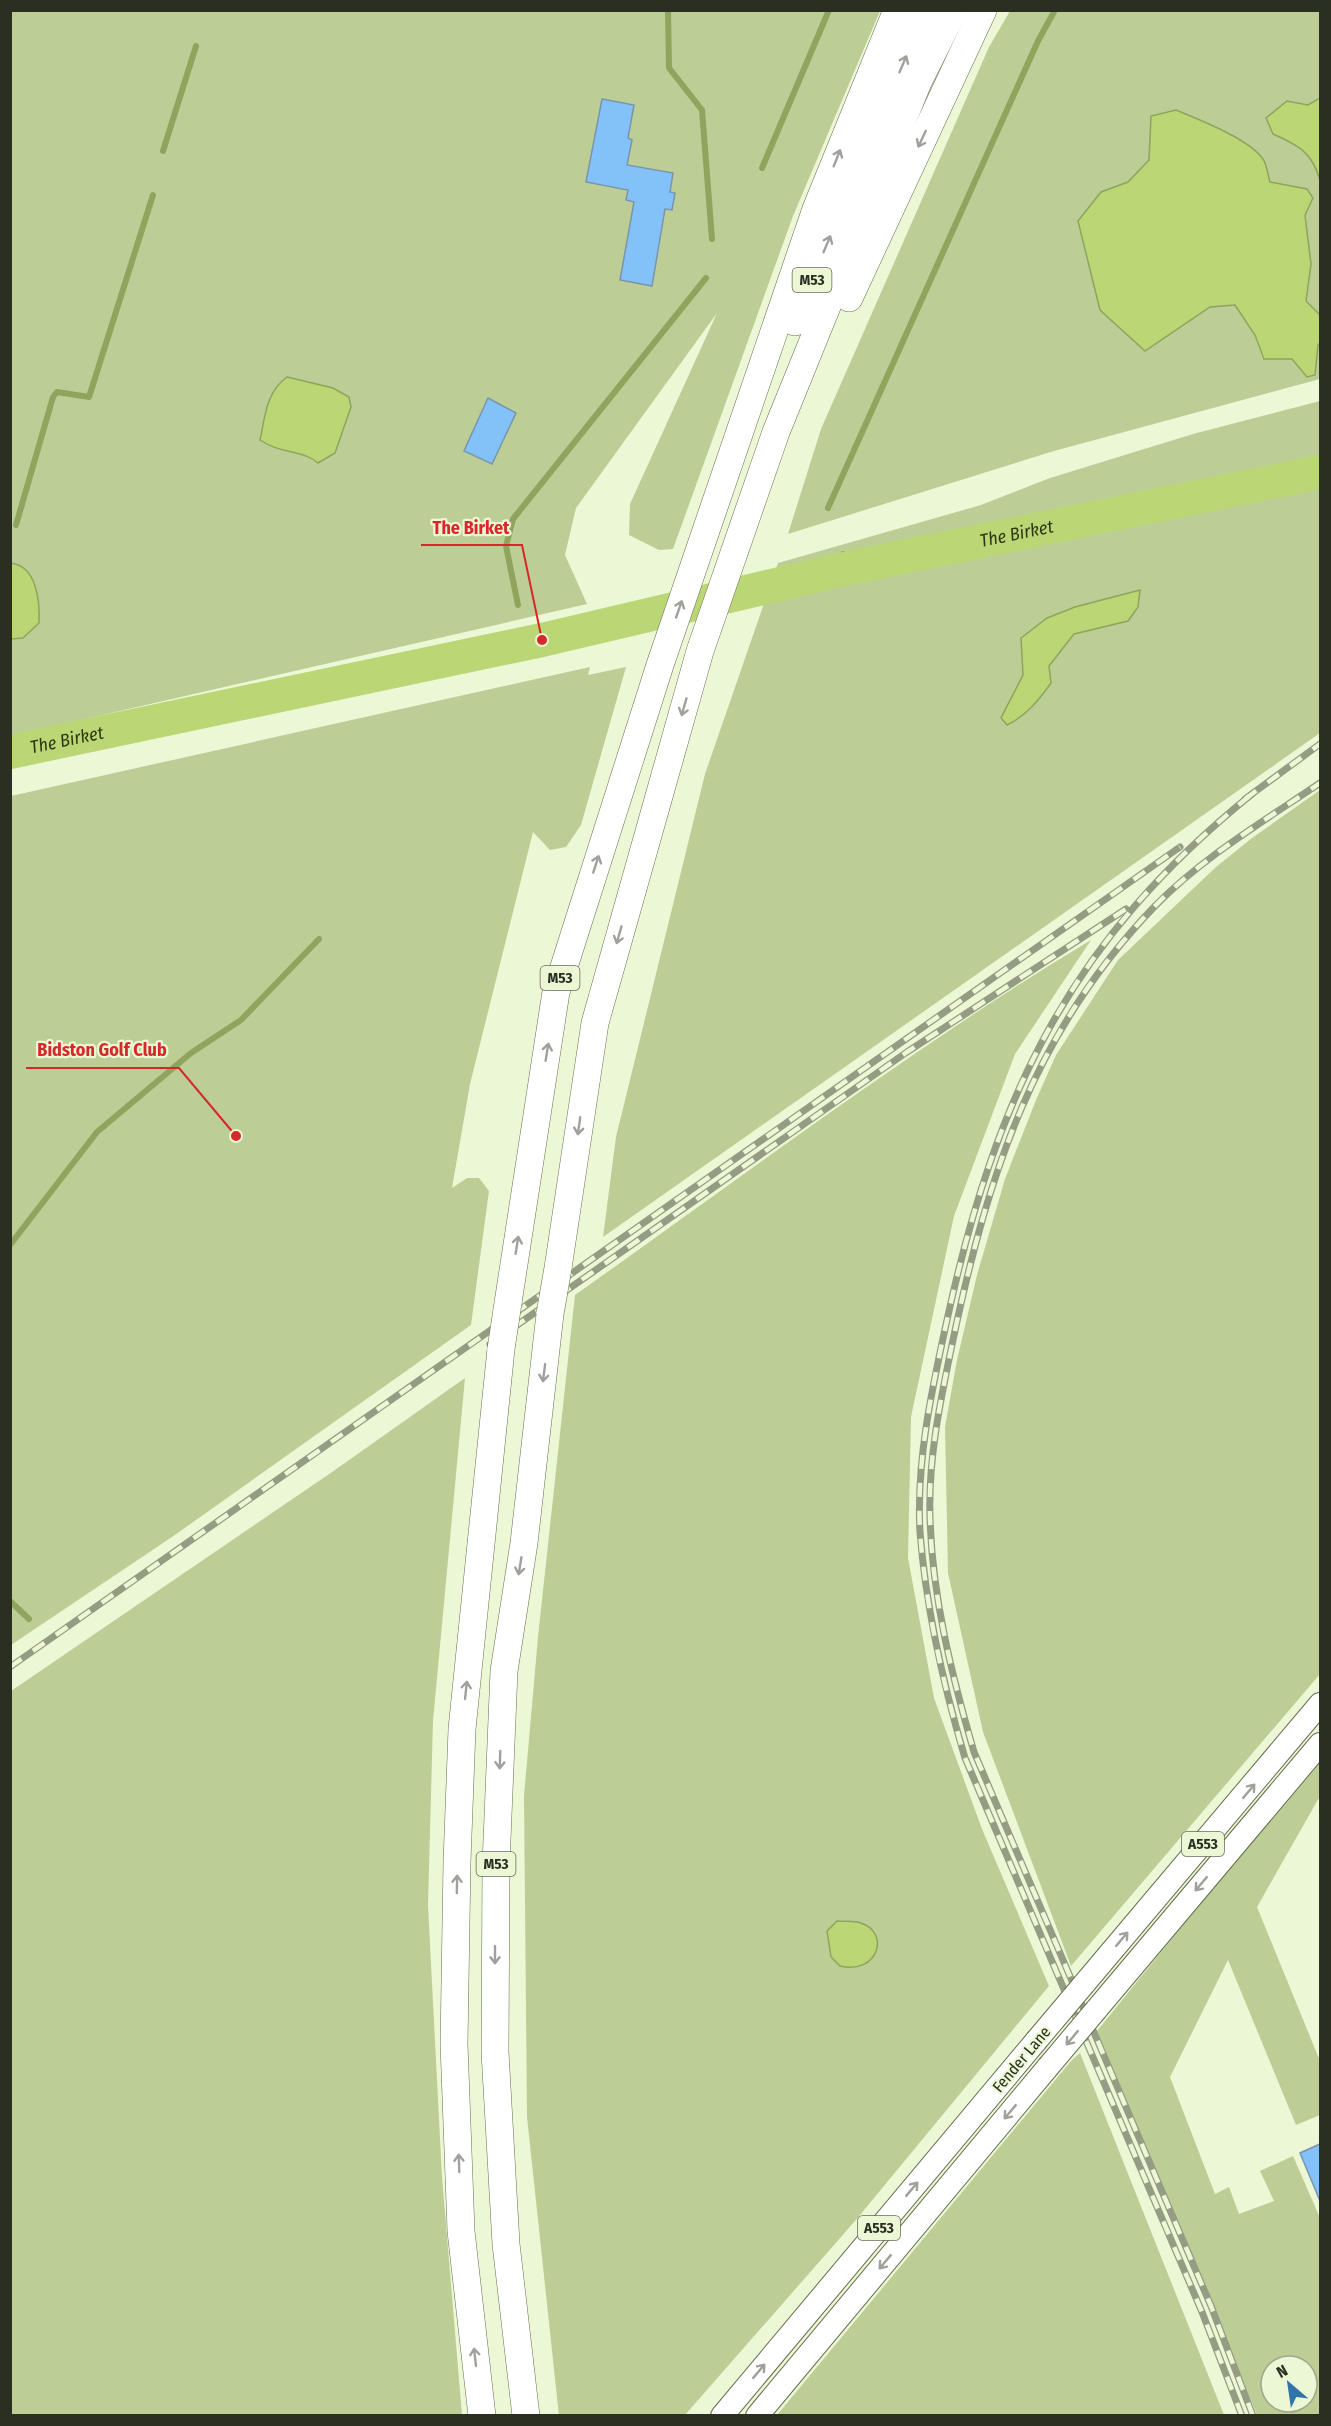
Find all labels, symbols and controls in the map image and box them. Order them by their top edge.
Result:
one-way arrow [898,55,909,73]
one-way arrow [916,130,927,148]
one-way arrow [832,149,843,167]
one-way arrow [822,235,833,254]
road number: M53 [792,268,832,292]
callout: The Birket [421,509,522,545]
water label: The Birket [978,516,1055,552]
text: The Birket [433,517,510,539]
one-way arrow [675,600,686,619]
one-way arrow [678,697,689,716]
water label: The Birket [28,722,106,758]
one-way arrow [592,855,603,874]
one-way arrow [613,925,624,944]
road number: M53 [540,966,580,990]
callout: Bidston Golf Club [26,1032,179,1068]
text: Bidston Golf Club [37,1039,167,1061]
one-way arrow [541,1043,552,1063]
one-way arrow [574,1115,585,1135]
one-way arrow [512,1236,523,1255]
one-way arrow [538,1362,549,1382]
one-way arrow [515,1556,526,1576]
one-way arrow [461,1680,472,1700]
one-way arrow [495,1749,506,1769]
one-way arrow [1242,1783,1255,1799]
road number: A553 [1182,1832,1224,1856]
road number: M53 [476,1852,516,1876]
one-way arrow [451,1875,463,1895]
one-way arrow [1195,1876,1208,1892]
one-way arrow [1115,1932,1129,1947]
one-way arrow [489,1944,501,1964]
street label: Fender Lane [988,2023,1054,2096]
one-way arrow [1065,2030,1079,2045]
one-way arrow [1004,2104,1017,2120]
one-way arrow [453,2154,464,2174]
one-way arrow [905,2181,918,2197]
road number: A553 [858,2216,900,2240]
one-way arrow [879,2254,892,2270]
one-way arrow [469,2348,480,2368]
north arrow [1259,2354,1319,2414]
text: N [1273,2361,1291,2382]
one-way arrow [753,2363,766,2379]

